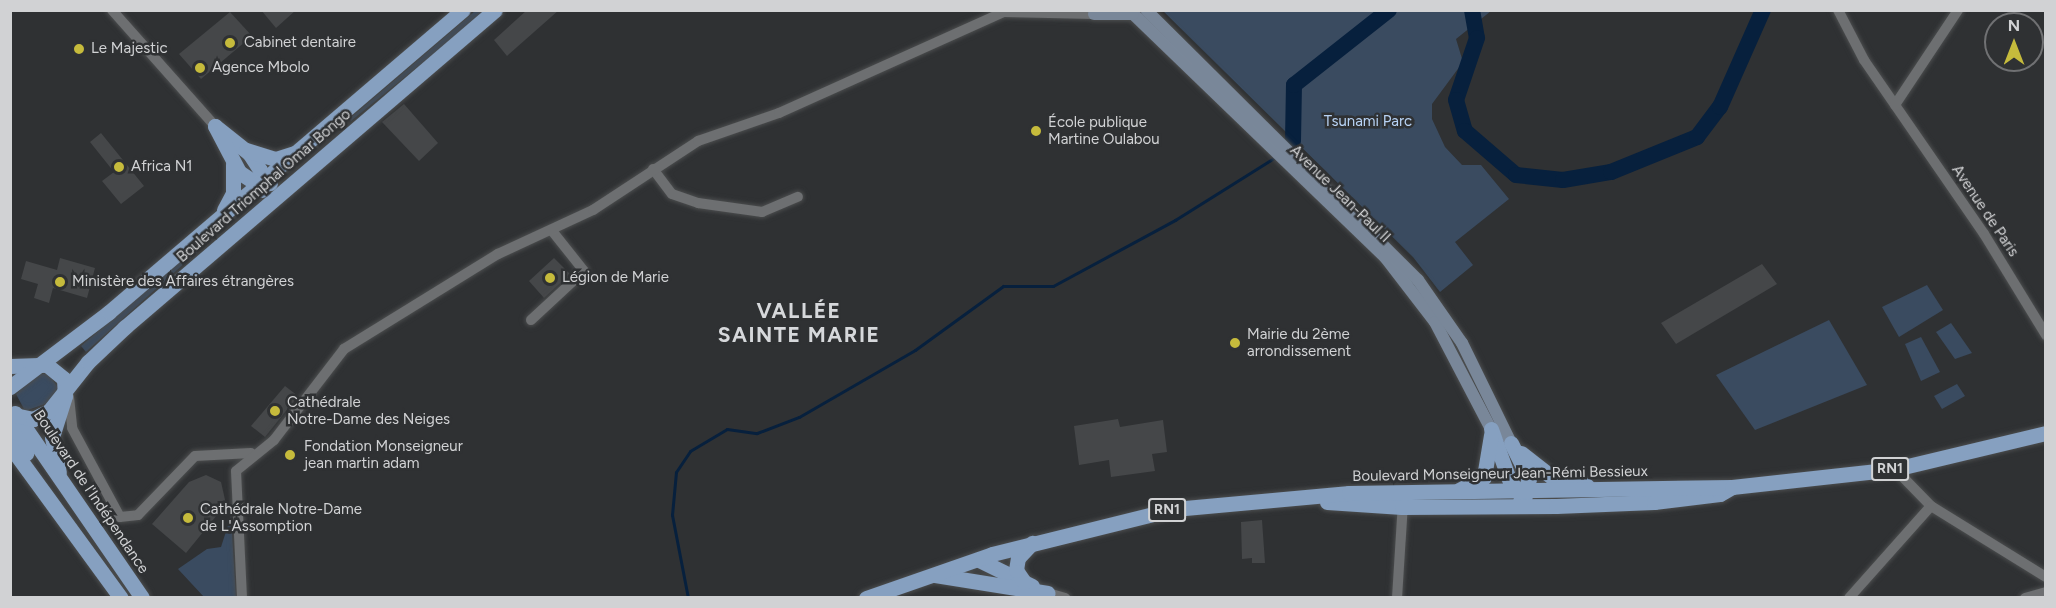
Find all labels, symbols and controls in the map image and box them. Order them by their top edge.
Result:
north arrow [1984,12,2044,72]
text: N [2008,16,2020,35]
marker: Cabinet dentaire [221,34,239,52]
place label: Cabinet dentaire [244,34,356,52]
place label: Le Majestic [91,40,168,58]
marker: Le Majestic [72,42,86,56]
place label: Agence Mbolo [212,59,310,77]
marker: Agence Mbolo [193,61,207,75]
street label: Boulevard Triomphal Omar Bongo [173,106,355,266]
place label: École publique Martine Oulabou [1048,113,1160,148]
park label: Tsunami Parc [1324,113,1412,131]
marker: École publique Martine Oulabou [1029,124,1043,138]
street label: Avenue Jean-Paul II [1286,142,1394,246]
place label: Africa N1 [131,158,193,176]
marker: Africa N1 [112,160,126,174]
street label: Avenue de Paris [1948,162,2022,260]
place label: Légion de Marie [562,269,669,287]
marker: Légion de Marie [543,271,557,285]
place label: Ministère des Affaires étrangères [72,273,294,291]
marker: Ministère des Affaires étrangères [53,275,67,289]
district label: VALLÉE SAINTE MARIE [718,298,880,348]
place label: Mairie du 2ème arrondissement [1247,325,1351,360]
marker: Mairie du 2ème arrondissement [1228,336,1242,350]
place label: Cathédrale Notre-Dame des Neiges [287,393,450,428]
marker: Cathédrale Notre-Dame des Neiges [268,404,282,418]
street label: Boulevard de l'Indépendance [29,407,153,577]
place label: Fondation Monseigneur jean martin adam [304,437,463,472]
marker: Fondation Monseigneur jean martin adam [281,446,299,464]
road number: RN1 [1870,458,1910,480]
street label: Boulevard Monseigneur Jean-Rémi Bessieux [1352,462,1648,486]
road number: RN1 [1148,499,1186,521]
place label: Cathédrale Notre-Dame de L'Assomption [200,500,362,535]
marker: Cathédrale Notre-Dame de L'Assomption [181,511,195,525]

